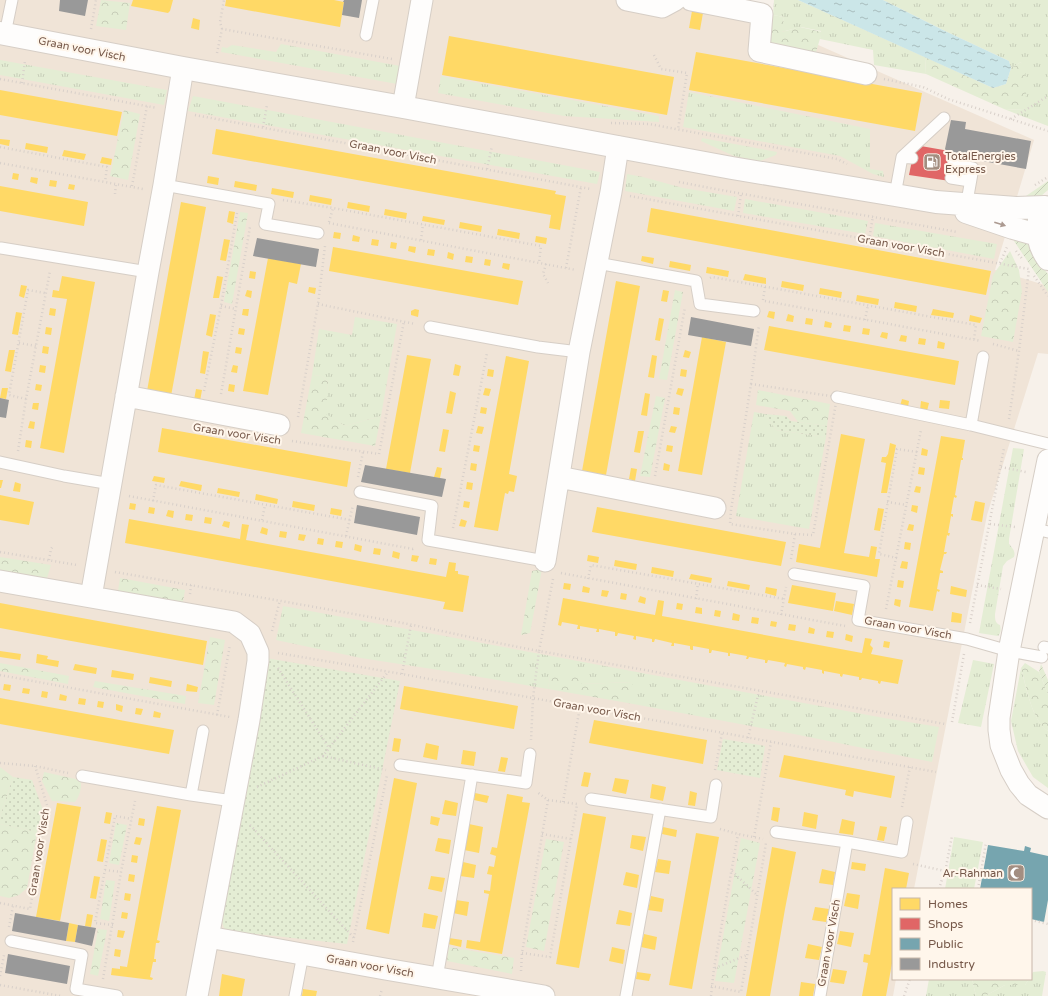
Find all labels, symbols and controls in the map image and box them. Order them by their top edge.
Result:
street label: Graan voor Visch [37,34,127,64]
street label: Graan voor Visch [348,137,438,167]
place label: TotalEnergies Express [945,150,1016,176]
fuel station icon: TotalEnergies Express [922,152,942,172]
one-way arrow [994,221,1006,227]
street label: Graan voor Visch [856,232,946,260]
street label: Graan voor Visch [192,421,282,447]
street label: Graan voor Visch [863,614,953,642]
street label: Graan voor Visch [552,696,642,724]
street label: Graan voor Visch [26,807,52,897]
mosque icon: Ar-Rahman [1006,863,1026,883]
place label: Ar-Rahman [942,867,1003,880]
legend [892,888,1032,980]
text: Homes [928,897,968,911]
street label: Graan voor Visch [815,898,843,988]
text: Shops [928,917,963,931]
text: Public [928,937,963,951]
street label: Graan voor Visch [325,952,415,980]
text: Industry [928,957,975,971]

